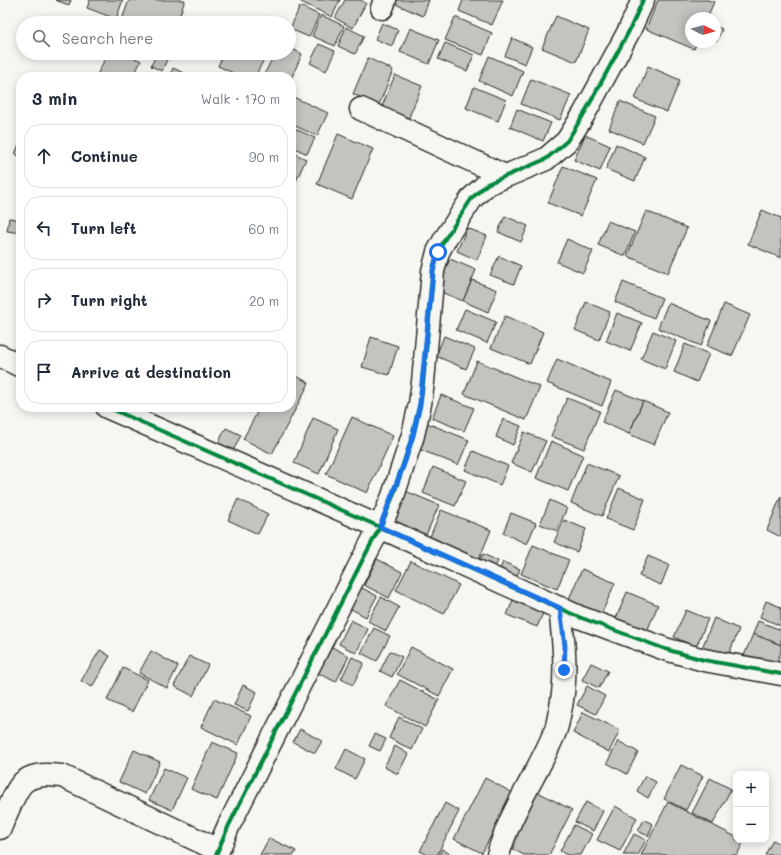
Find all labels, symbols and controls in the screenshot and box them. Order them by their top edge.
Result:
north arrow [685,12,721,48]
search box [16,16,296,60]
icon: search [30,27,52,49]
text: Search here [62,28,153,48]
text: 3 min [32,87,77,109]
text: Walk · 170 m [201,90,280,107]
icon: ahead [33,145,55,167]
text: Continue [71,146,138,166]
text: 90 m [249,148,279,165]
icon: left [33,217,55,239]
text: Turn left [71,218,136,238]
text: 60 m [249,220,279,237]
route start [429,243,447,261]
icon: right [33,289,55,311]
text: Turn right [71,290,148,310]
text: 20 m [249,292,279,309]
icon: arrive [33,361,55,383]
text: Arrive at destination [71,362,231,382]
route end [555,661,573,679]
map controls [733,771,769,843]
button: + [733,771,769,807]
button: − [733,807,769,843]

